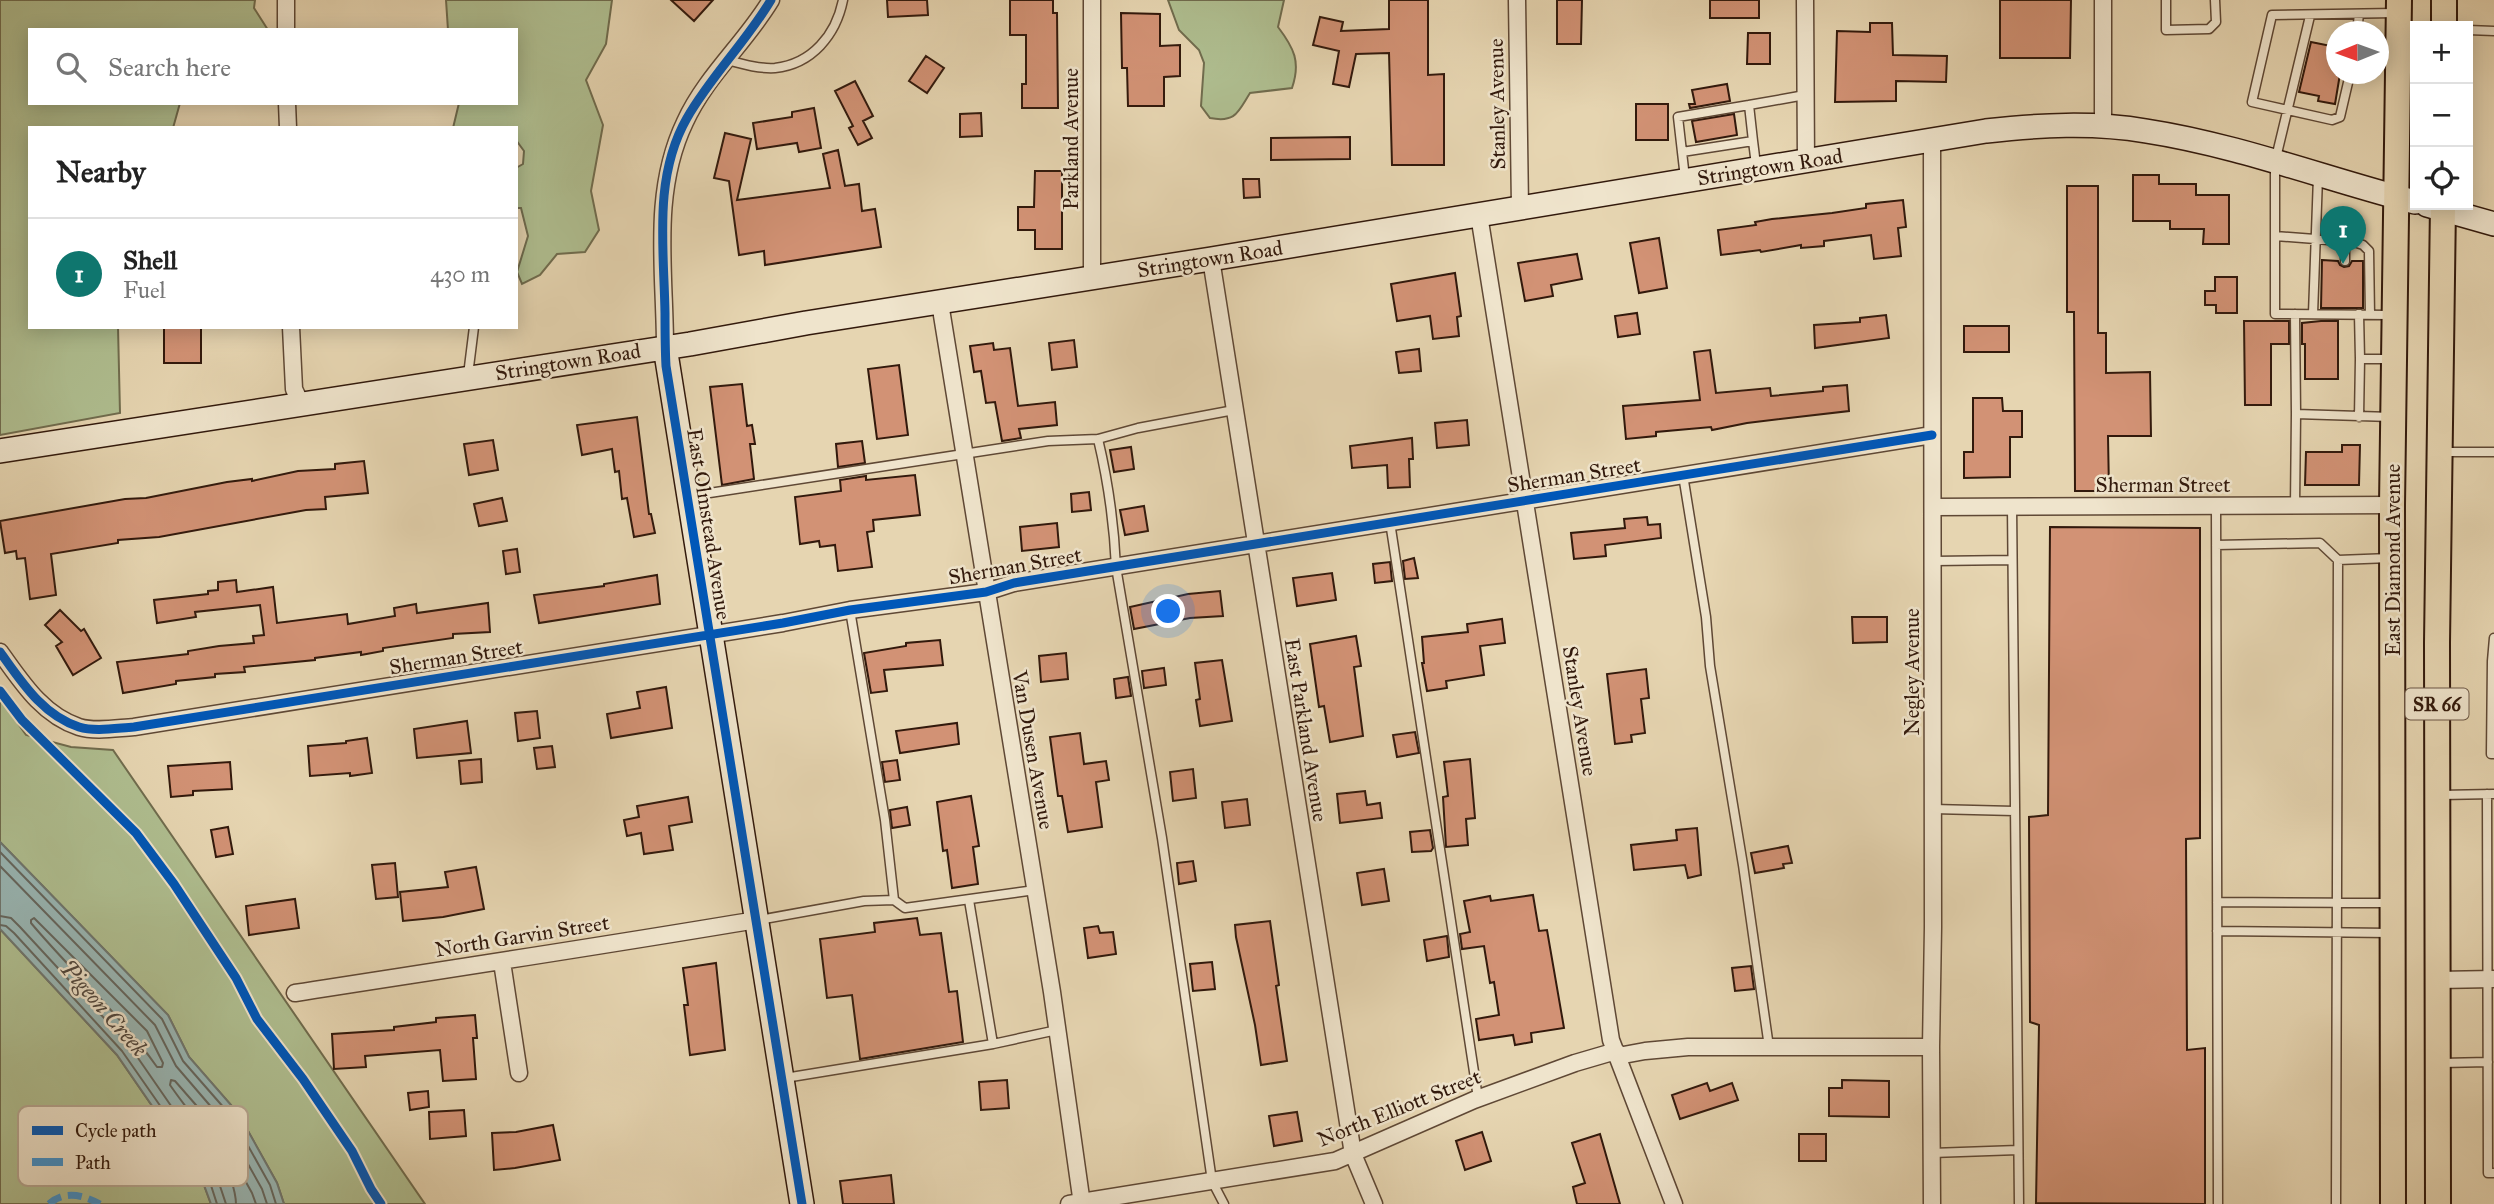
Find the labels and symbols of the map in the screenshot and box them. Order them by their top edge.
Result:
north arrow [2326,21,2389,84]
street label: Stanley Avenue [1483,38,1511,170]
street label: Parkland Avenue [1058,68,1084,210]
street label: Stringtown Road [1695,143,1845,191]
pin: 1 [2320,206,2366,264]
street label: Stringtown Road [1135,235,1285,283]
street label: Stringtown Road [493,338,643,386]
street label: East Olmstead Avenue [681,426,737,622]
street label: Sherman Street [1505,452,1643,498]
street label: East Diamond Avenue [2380,463,2406,656]
street label: Sherman Street [2096,472,2231,498]
street label: Sherman Street [946,541,1084,591]
your location [1151,594,1185,628]
street label: Negley Avenue [1899,608,1925,736]
street label: Sherman Street [387,634,525,680]
street label: East Parkland Avenue [1279,636,1333,824]
street label: Stanley Avenue [1557,644,1603,778]
street label: Van Dusen Avenue [1006,668,1060,832]
road number: SR 66 [2406,688,2468,720]
street label: North Garvin Street [433,909,611,963]
water label: Pigeon Creek [54,954,154,1062]
street label: North Elliott Street [1313,1063,1485,1153]
legend [18,1106,248,1186]
text: Cycle path [75,1119,157,1142]
text: Path [75,1151,111,1174]

